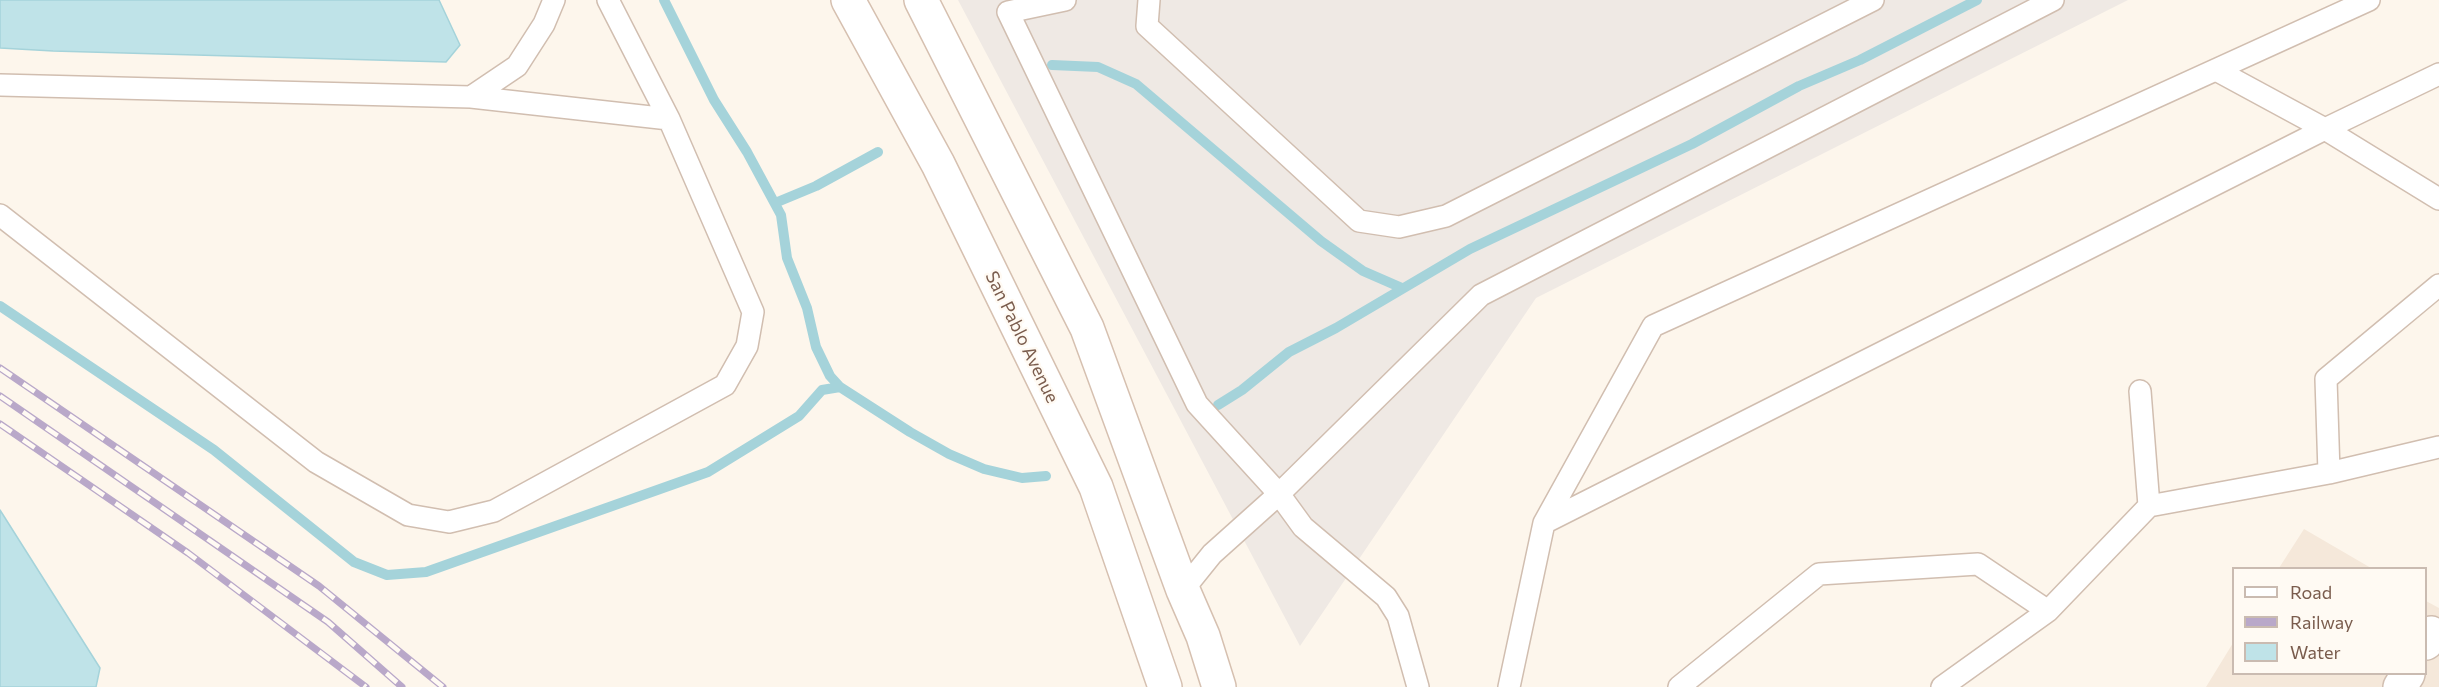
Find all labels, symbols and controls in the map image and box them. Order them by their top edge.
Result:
street label: San Pablo Avenue [981,268,1063,406]
legend [2232,567,2427,675]
text: Road [2290,581,2332,603]
text: Railway [2290,611,2353,633]
text: Water [2290,641,2341,663]

